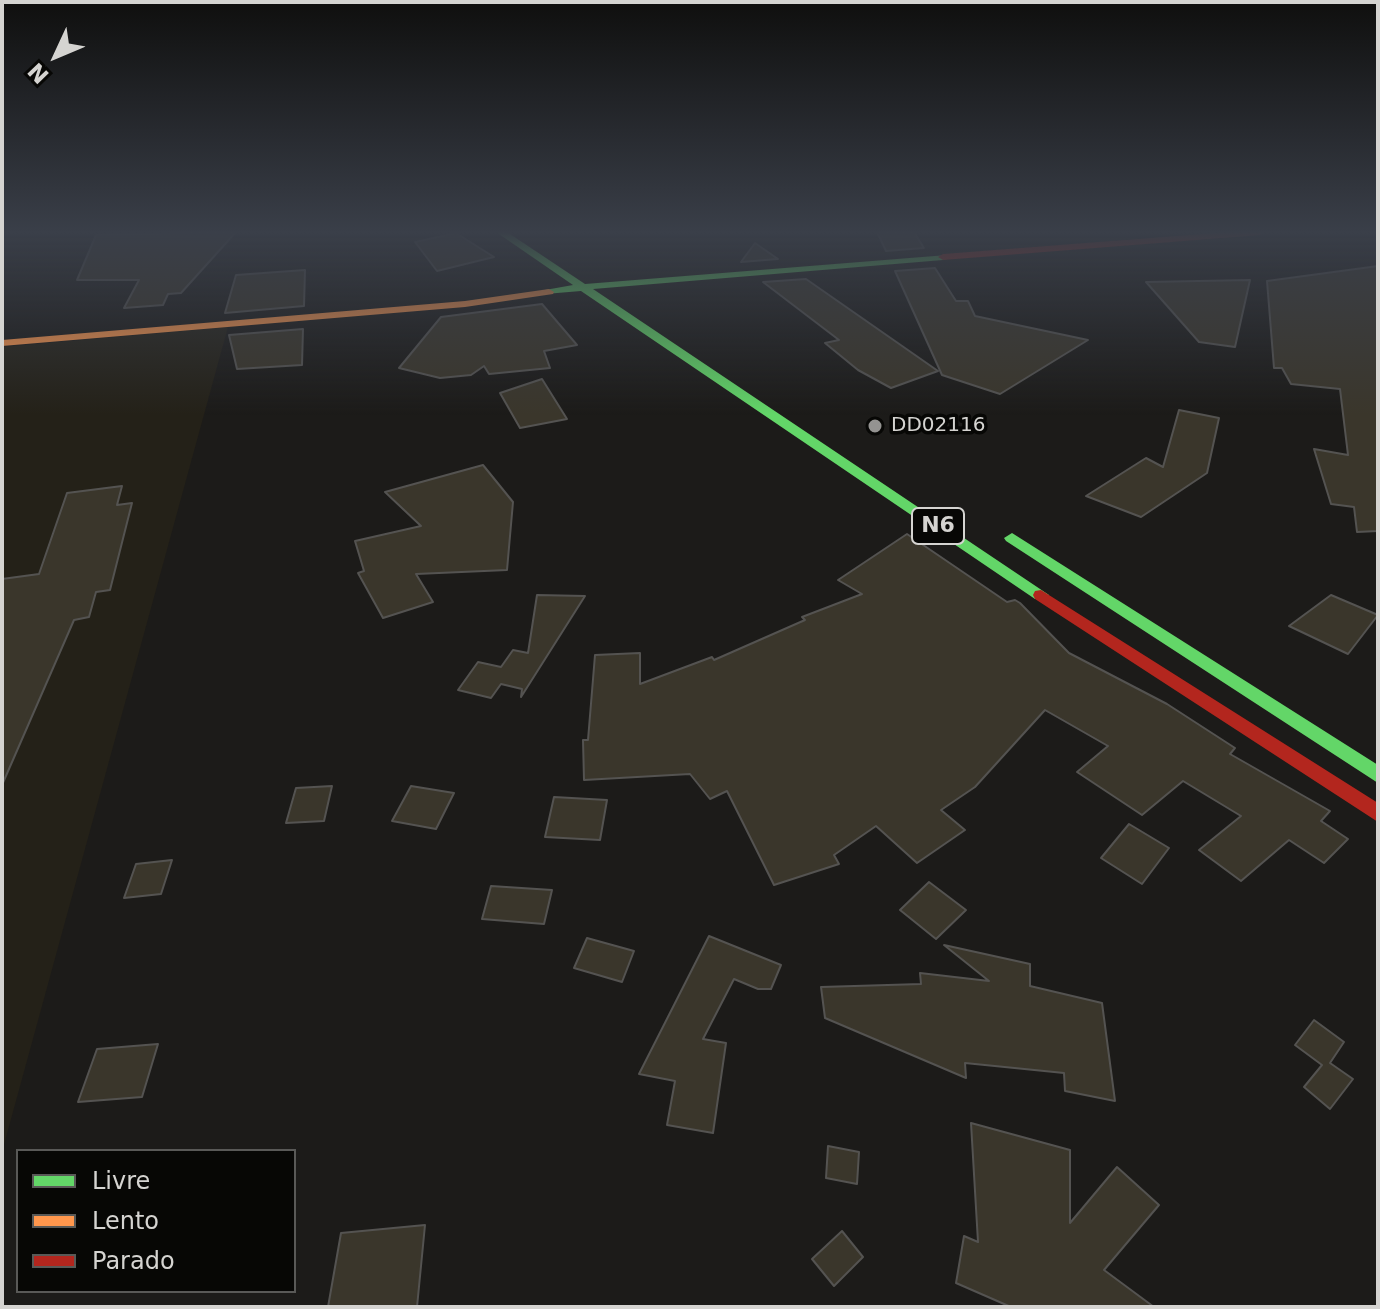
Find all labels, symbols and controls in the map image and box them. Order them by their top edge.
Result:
north arrow [16,16,96,96]
text: N [23,58,54,88]
place label: DD02116 [891,414,985,438]
marker: DD02116 [866,417,884,435]
road number: N6 [912,508,964,544]
legend [16,1149,296,1293]
text: Livre [92,1167,150,1195]
text: Lento [92,1207,159,1235]
text: Parado [92,1247,175,1275]

